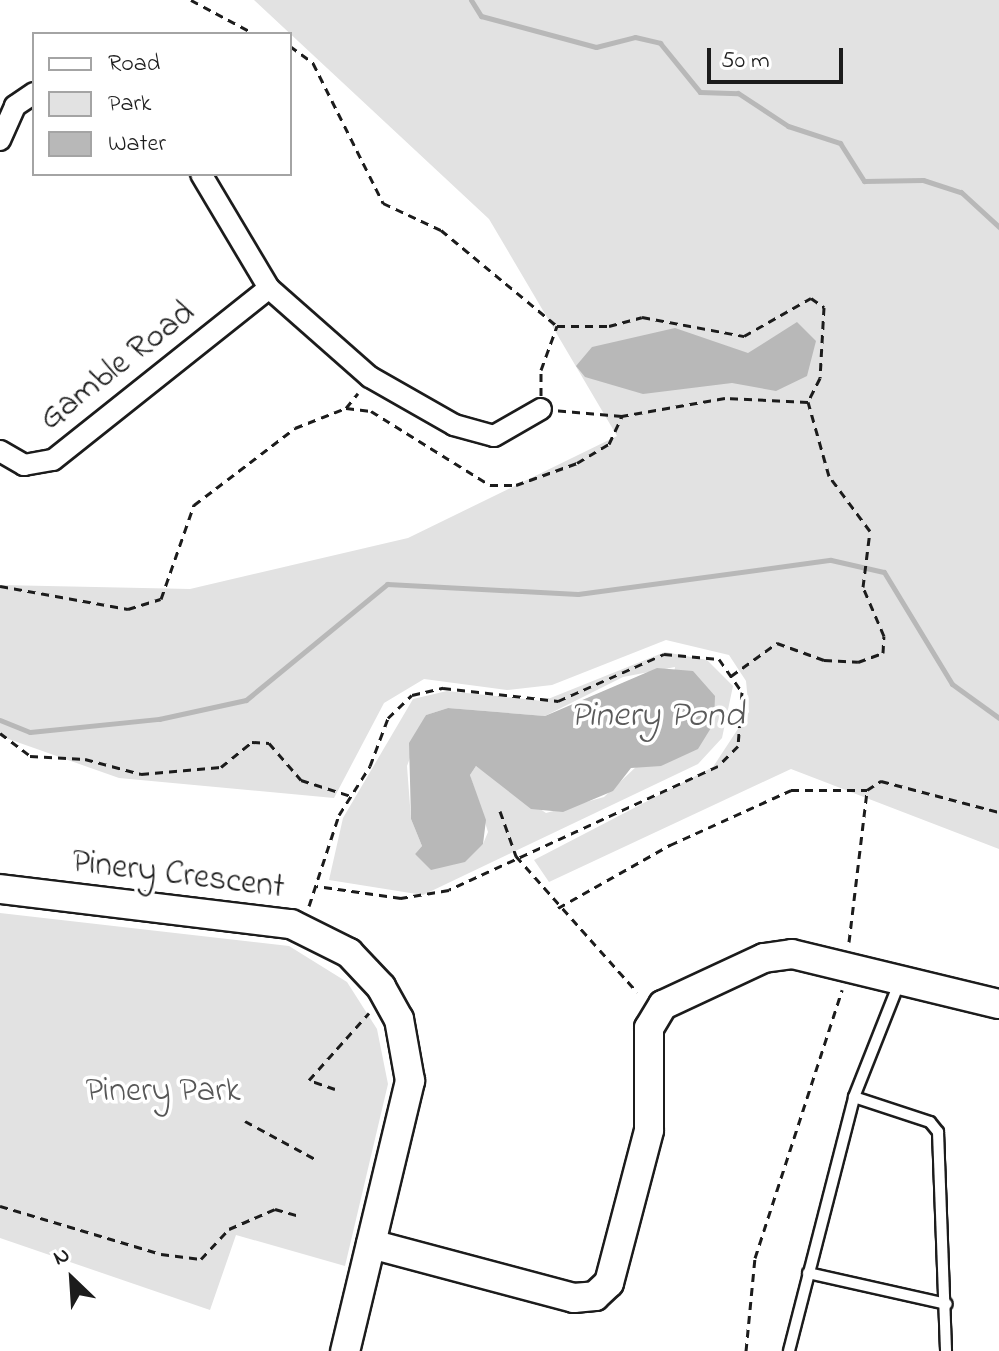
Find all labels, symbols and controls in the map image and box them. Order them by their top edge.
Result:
legend [32,32,292,176]
scale bar [711,32,847,82]
text: 50 m [721,44,770,79]
text: Road [108,47,160,82]
text: Park [108,87,151,122]
text: Water [108,127,166,162]
street label: Gamble Road [32,294,204,440]
water label: Pinery Pond [570,695,744,739]
street label: Pinery Crescent [69,843,287,909]
park label: Pinery Park [85,1073,241,1113]
north arrow [32,1239,112,1319]
text: N [48,1240,75,1275]

